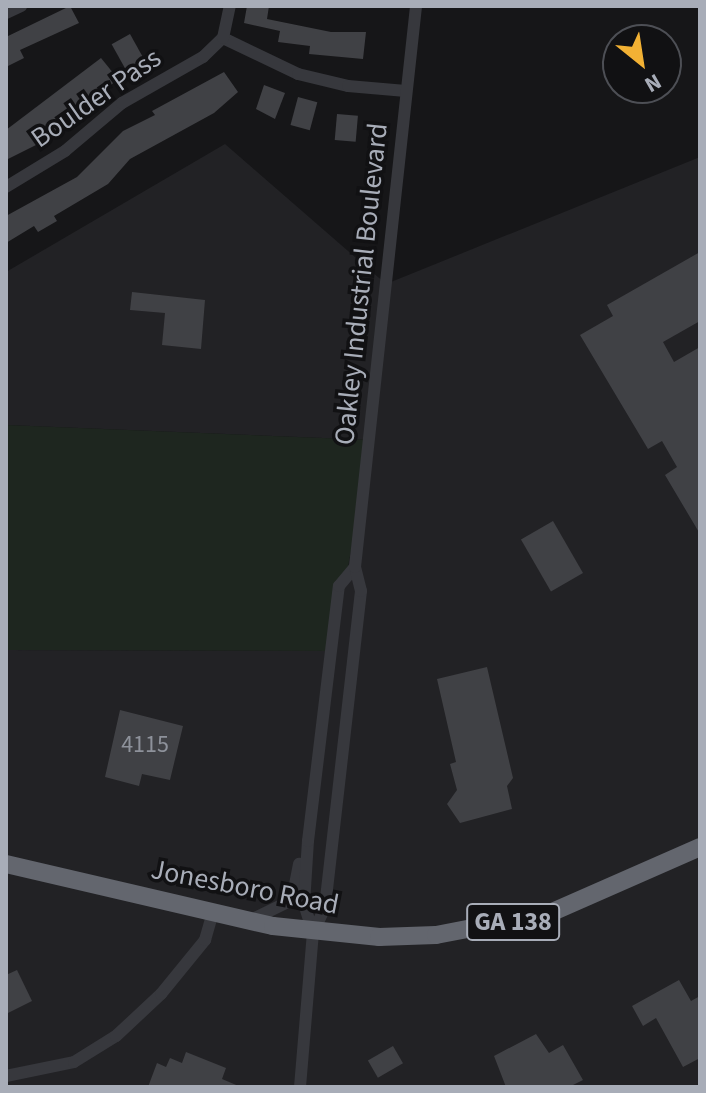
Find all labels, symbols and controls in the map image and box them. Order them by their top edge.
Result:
north arrow [602,24,682,104]
street label: Boulder Pass [25,41,167,155]
text: N [639,66,667,101]
street label: Oakley Industrial Boulevard [327,121,395,447]
house number: 4115 [121,731,169,759]
street label: Jonesboro Road [148,852,342,922]
road number: GA 138 [465,900,561,944]

